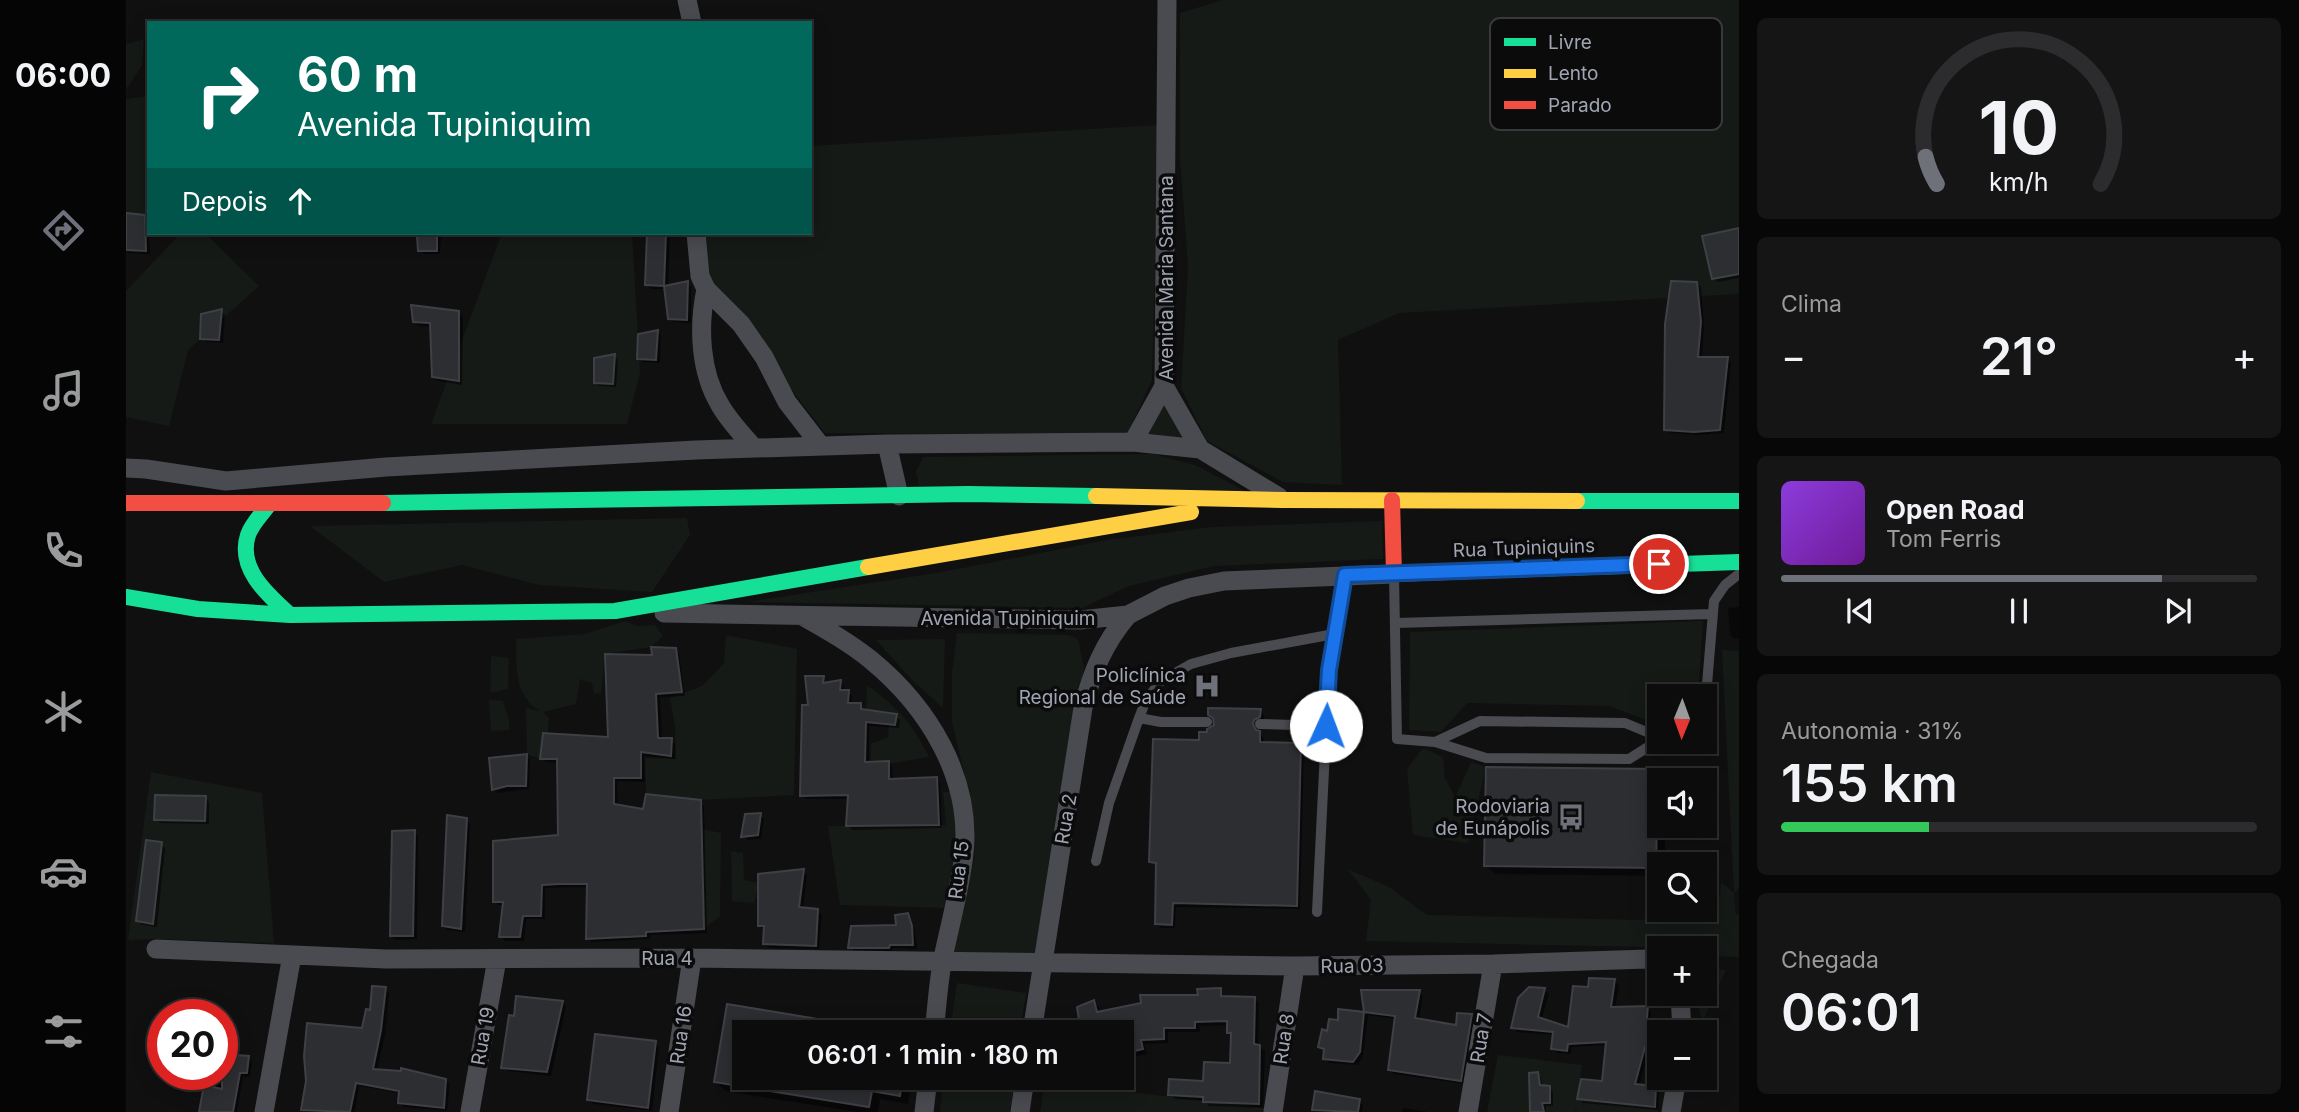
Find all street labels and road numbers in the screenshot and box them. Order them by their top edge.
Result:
street label: Avenida Maria Santana [1155,175,1178,381]
street label: Rua Tupiniquins [1452,534,1596,562]
street label: Avenida Tupiniquim [921,607,1095,630]
street label: Rua 2 [1050,792,1082,846]
street label: Rua 15 [944,839,974,901]
street label: Rua 4 [641,947,693,970]
street label: Rua 03 [1320,954,1384,978]
street label: Rua 16 [666,1004,696,1066]
street label: Rua 19 [467,1005,499,1067]
street label: Rua 7 [1466,1011,1496,1065]
street label: Rua 8 [1269,1012,1299,1066]

